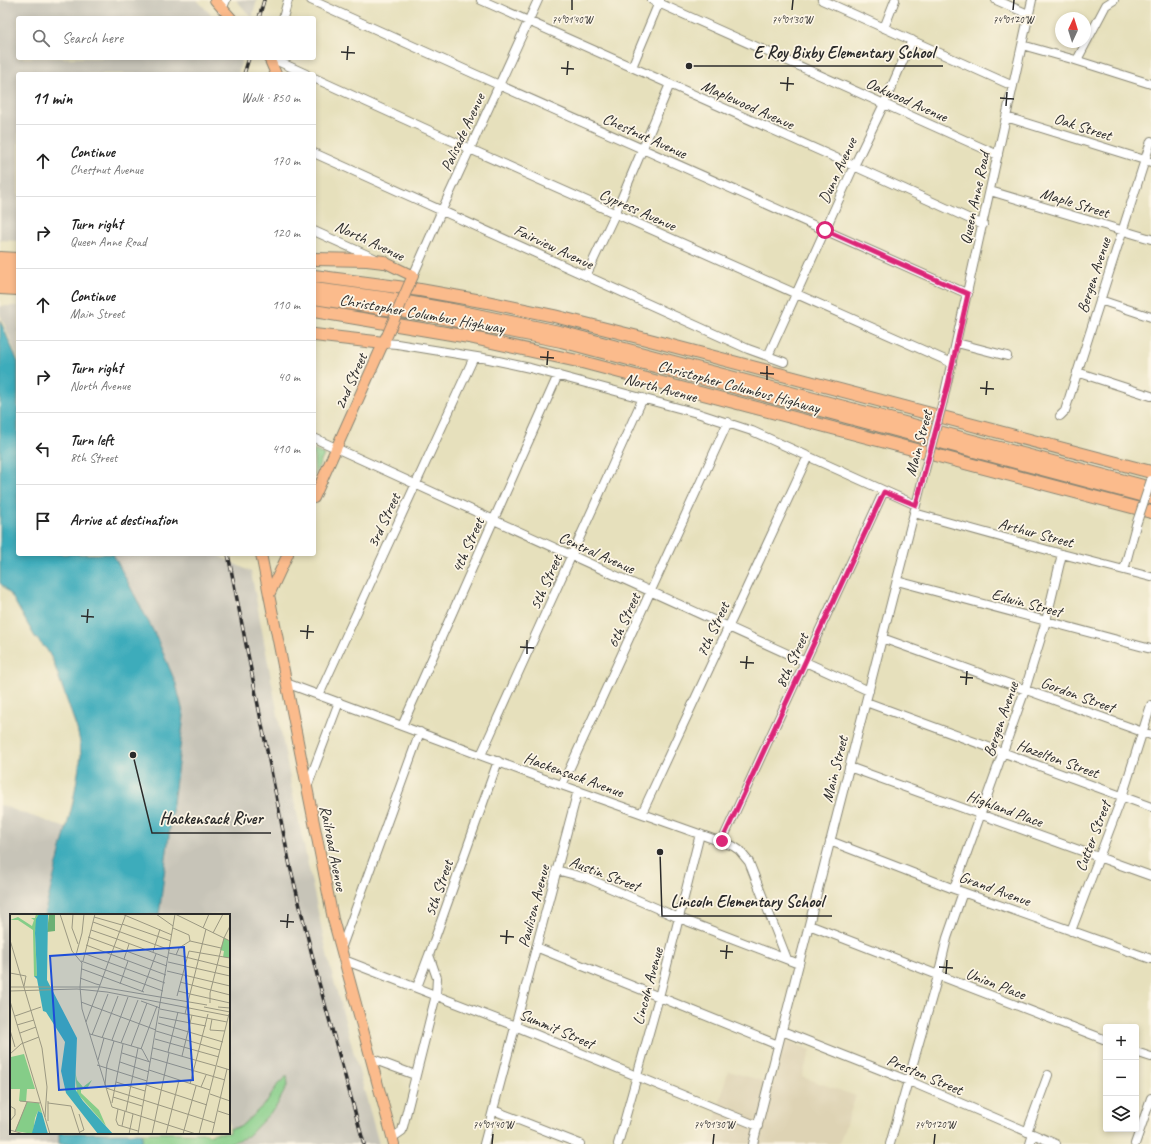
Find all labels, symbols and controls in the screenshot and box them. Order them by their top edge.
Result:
north arrow [1055,12,1091,48]
text: 74°01'40"W [552,13,594,26]
text: 74°01'30"W [772,13,814,26]
text: 74°01'20"W [993,13,1035,26]
search box [16,16,316,60]
icon: search [30,27,52,49]
text: Search here [62,29,123,48]
callout: E Roy Bixby Elementary School [745,37,943,66]
text: E Roy Bixby Elementary School [753,42,939,63]
street label: Oakwood Avenue [863,73,952,128]
street label: Maplewood Avenue [698,76,799,135]
text: 11 min [32,88,72,109]
street label: Palisade Avenue [436,89,490,175]
text: Walk · 850 m [241,90,300,106]
street label: Chestnut Avenue [599,108,691,164]
street label: Oak Street [1051,108,1116,146]
street label: Dunn Avenue [814,133,863,207]
text: Continue [70,143,115,162]
street label: Queen Anne Road [955,148,995,246]
icon: ahead [32,150,54,172]
text: 170 m [272,153,300,169]
text: Chestnut Avenue [70,162,143,178]
street label: Maple Street [1038,183,1113,223]
street label: Cypress Avenue [596,184,681,236]
text: Turn right [70,215,123,234]
street label: North Avenue [332,216,409,266]
street label: Fairview Avenue [511,220,598,275]
route start [816,221,834,239]
icon: right [32,222,54,244]
text: 120 m [272,225,300,241]
street label: Bergen Avenue [1072,233,1116,315]
text: Queen Anne Road [70,234,146,250]
text: Continue [70,287,115,306]
street label: Christopher Columbus Highway [338,290,507,339]
icon: ahead [32,294,54,316]
text: 110 m [272,297,300,313]
text: Main Street [70,306,125,322]
street label: 2nd Street [330,349,373,412]
street label: Christopher Columbus Highway [656,356,823,419]
text: Turn right [70,359,123,378]
icon: right [32,366,54,388]
text: 40 m [278,369,300,385]
street label: North Avenue [622,369,701,408]
text: North Avenue [70,378,130,394]
street label: Main Street [901,407,938,478]
text: Turn left [70,431,113,450]
icon: left [32,438,54,460]
text: 410 m [272,441,300,457]
text: 8th Street [70,450,117,466]
street label: 3rd Street [363,489,406,551]
icon: arrive [32,510,54,532]
text: Arrive at destination [70,511,177,530]
street label: 4th Street [447,513,490,576]
street label: Arthur Street [996,513,1077,553]
street label: Central Avenue [556,527,639,579]
street label: 5th Street [525,550,568,613]
street label: Edwin Street [989,584,1067,623]
street label: 6th Street [603,588,646,651]
street label: 7th Street [692,597,735,660]
street label: 8th Street [771,628,814,691]
street label: Gordon Street [1038,672,1120,718]
street label: Bergen Avenue [979,677,1024,759]
street label: Main Street [817,733,853,804]
street label: Hazelton Street [1014,735,1103,784]
street label: Hackensack Avenue [521,748,628,803]
street label: Highland Place [964,786,1047,832]
street label: Cutter Street [1070,796,1116,874]
callout: Hackensack River [152,804,271,833]
street label: Railroad Avenue [315,804,351,894]
text: Hackensack River [159,808,264,829]
route end [713,832,731,850]
street label: Austin Street [567,851,645,897]
street label: 5th Street [420,856,458,919]
street label: Paulison Avenue [513,861,555,950]
street label: Grand Avenue [956,867,1035,912]
callout: Lincoln Elementary School [662,887,832,916]
text: Lincoln Elementary School [670,891,828,912]
inset map [10,914,230,1134]
street label: Lincoln Avenue [628,944,668,1027]
street label: Union Place [963,963,1030,1005]
street label: Summit Street [516,1004,599,1055]
map controls [1103,1024,1139,1132]
button: + [1103,1024,1139,1060]
street label: Preston Street [884,1050,967,1100]
button: − [1103,1060,1139,1096]
button: layers [1103,1096,1139,1132]
text: 74°01'40"W [473,1118,515,1131]
text: 74°01'30"W [694,1118,736,1131]
text: 74°01'20"W [915,1118,957,1131]

